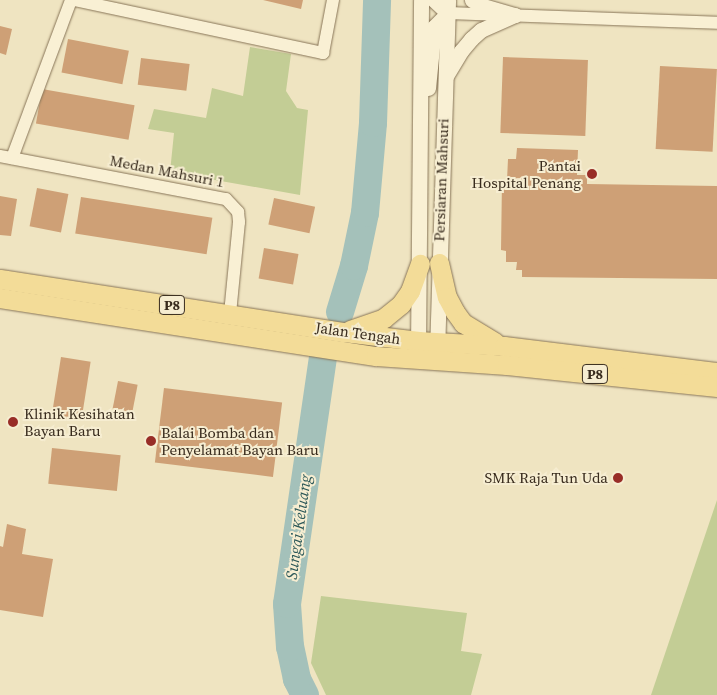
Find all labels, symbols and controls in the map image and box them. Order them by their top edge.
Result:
street label: Persiaran Mahsuri [430,118,452,242]
street label: Medan Mahsuri 1 [108,151,226,191]
place label: Pantai Hospital Penang [472,156,581,191]
marker: Pantai Hospital Penang [585,167,599,181]
road number: P8 [158,294,186,316]
street label: Jalan Tengah [314,318,402,348]
road number: P8 [581,362,609,386]
place label: Klinik Kesihatan Bayan Baru [24,404,135,439]
marker: Klinik Kesihatan Bayan Baru [6,415,20,429]
place label: Balai Bomba dan Penyelamat Bayan Baru [161,423,319,458]
marker: Balai Bomba dan Penyelamat Bayan Baru [145,435,157,447]
place label: SMK Raja Tun Uda [484,469,608,487]
marker: SMK Raja Tun Uda [612,472,624,484]
water label: Sungai Keluang [281,473,315,581]

